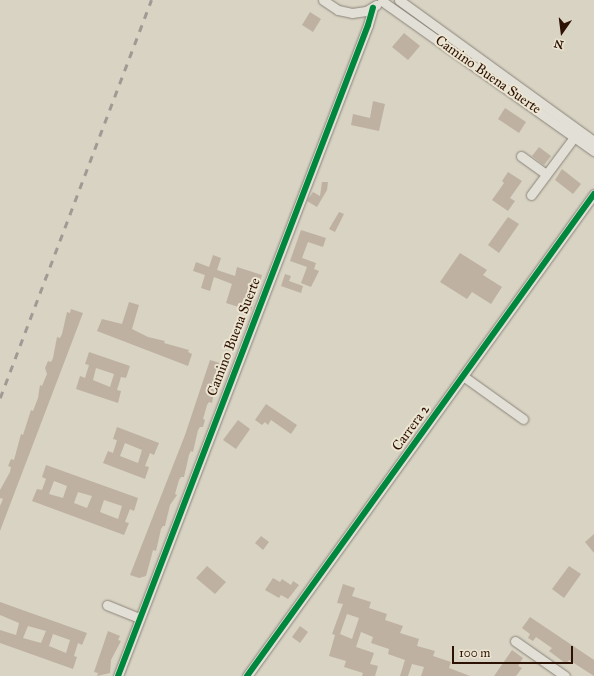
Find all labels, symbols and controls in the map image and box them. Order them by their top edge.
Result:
north arrow [542,12,582,52]
street label: Camino Buena Suerte [432,32,544,118]
text: N [553,37,565,52]
street label: Camino Buena Suerte [204,276,264,398]
street label: Carrera 2 [389,402,433,454]
scale bar [454,638,575,664]
text: 100 m [459,646,490,660]

